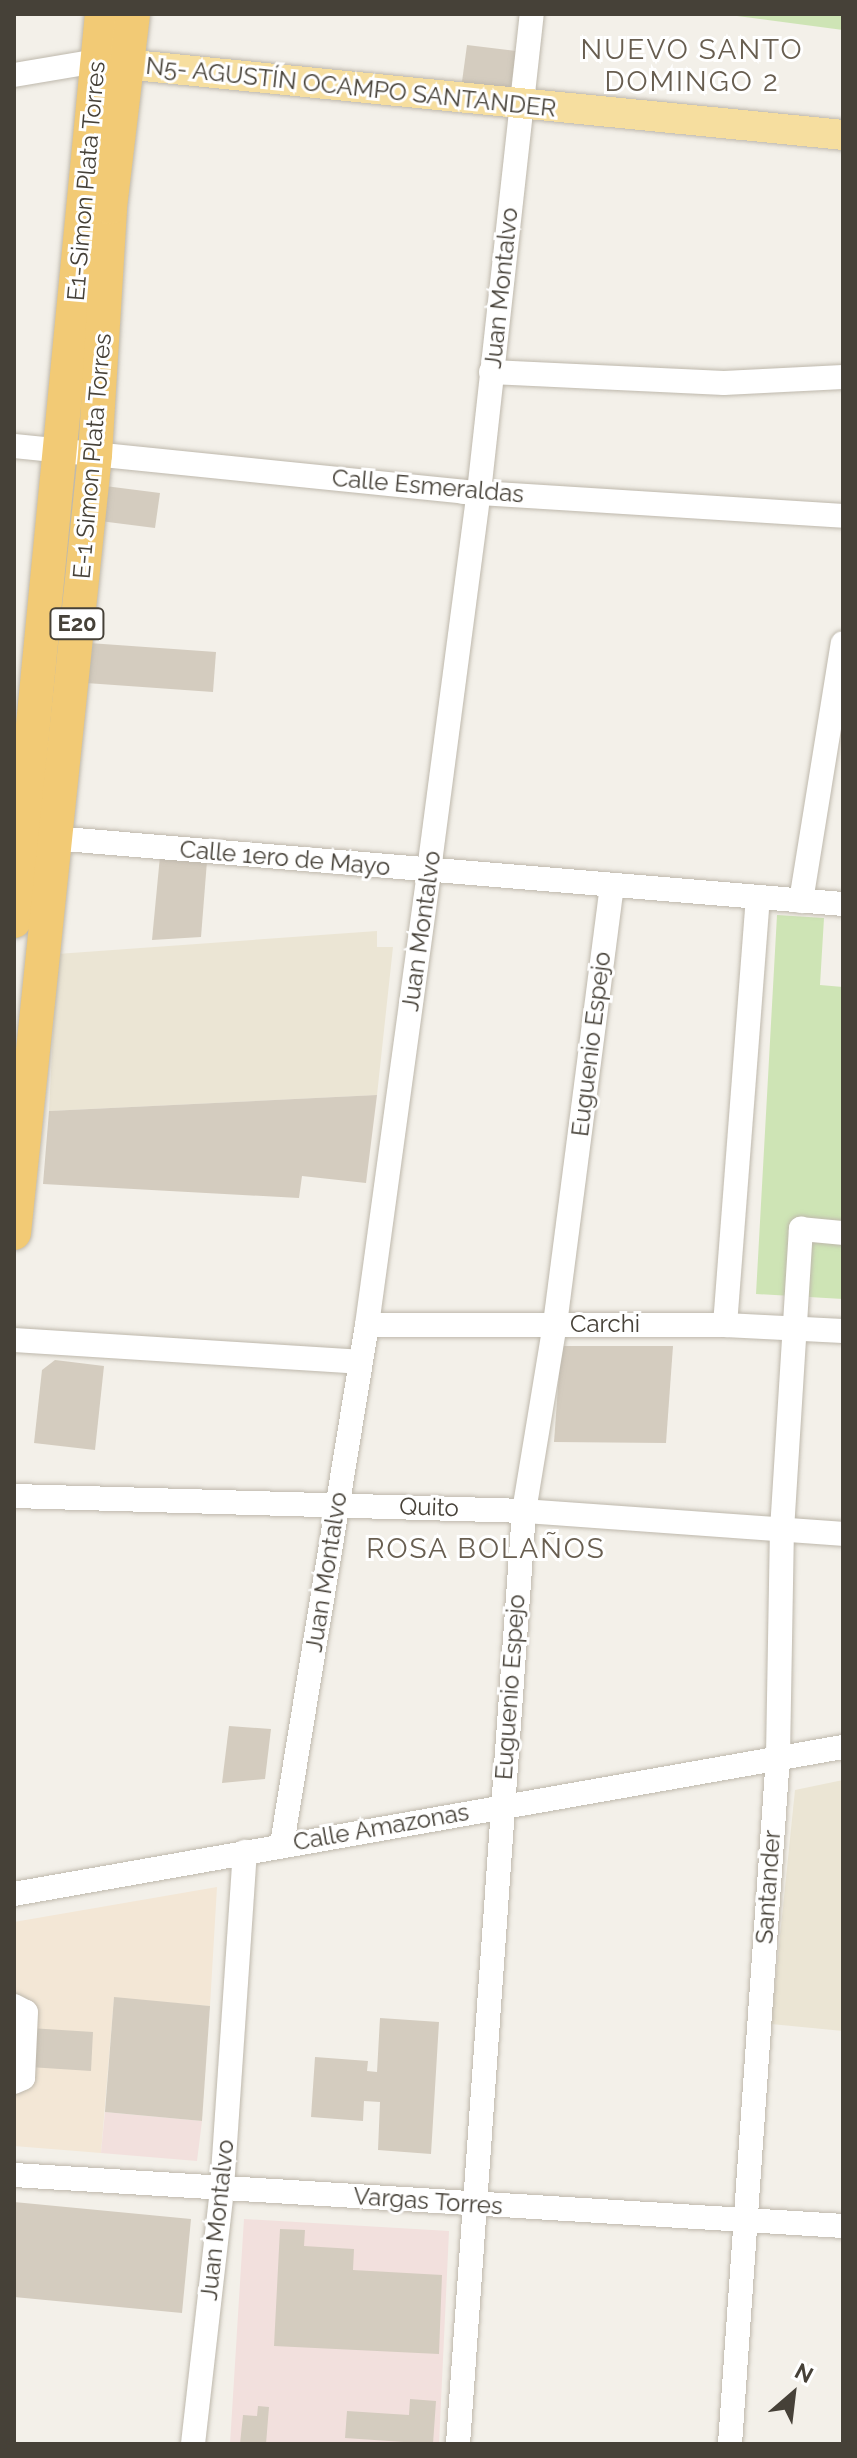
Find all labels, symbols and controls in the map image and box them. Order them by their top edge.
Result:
district label: NUEVO SANTO DOMINGO 2 [581,33,803,99]
street label: N5- AGUSTÍN OCAMPO SANTANDER [144,51,558,123]
street label: E1-Simon Plata Torres [61,60,111,302]
street label: Juan Montalvo [478,206,524,370]
street label: E-1 Simon Plata Torres [67,332,117,580]
street label: Calle Esmeraldas [331,463,525,509]
road number: E20 [49,606,105,642]
street label: Calle 1ero de Mayo [179,834,391,882]
street label: Juan Montalvo [395,849,447,1013]
street label: Euguenio Espejo [565,950,617,1138]
street label: Carchi [570,1310,640,1338]
street label: Juan Montalvo [299,1490,353,1654]
street label: Quito [399,1492,459,1522]
district label: ROSA BOLAÑOS [366,1532,606,1566]
street label: Euguenio Espejo [489,1593,531,1781]
street label: Calle Amazonas [291,1797,471,1857]
street label: Santander [750,1829,786,1945]
street label: Juan Montalvo [194,2138,240,2302]
street label: Vargas Torres [352,2181,504,2221]
north arrow [753,2354,833,2434]
text: N [791,2357,818,2388]

